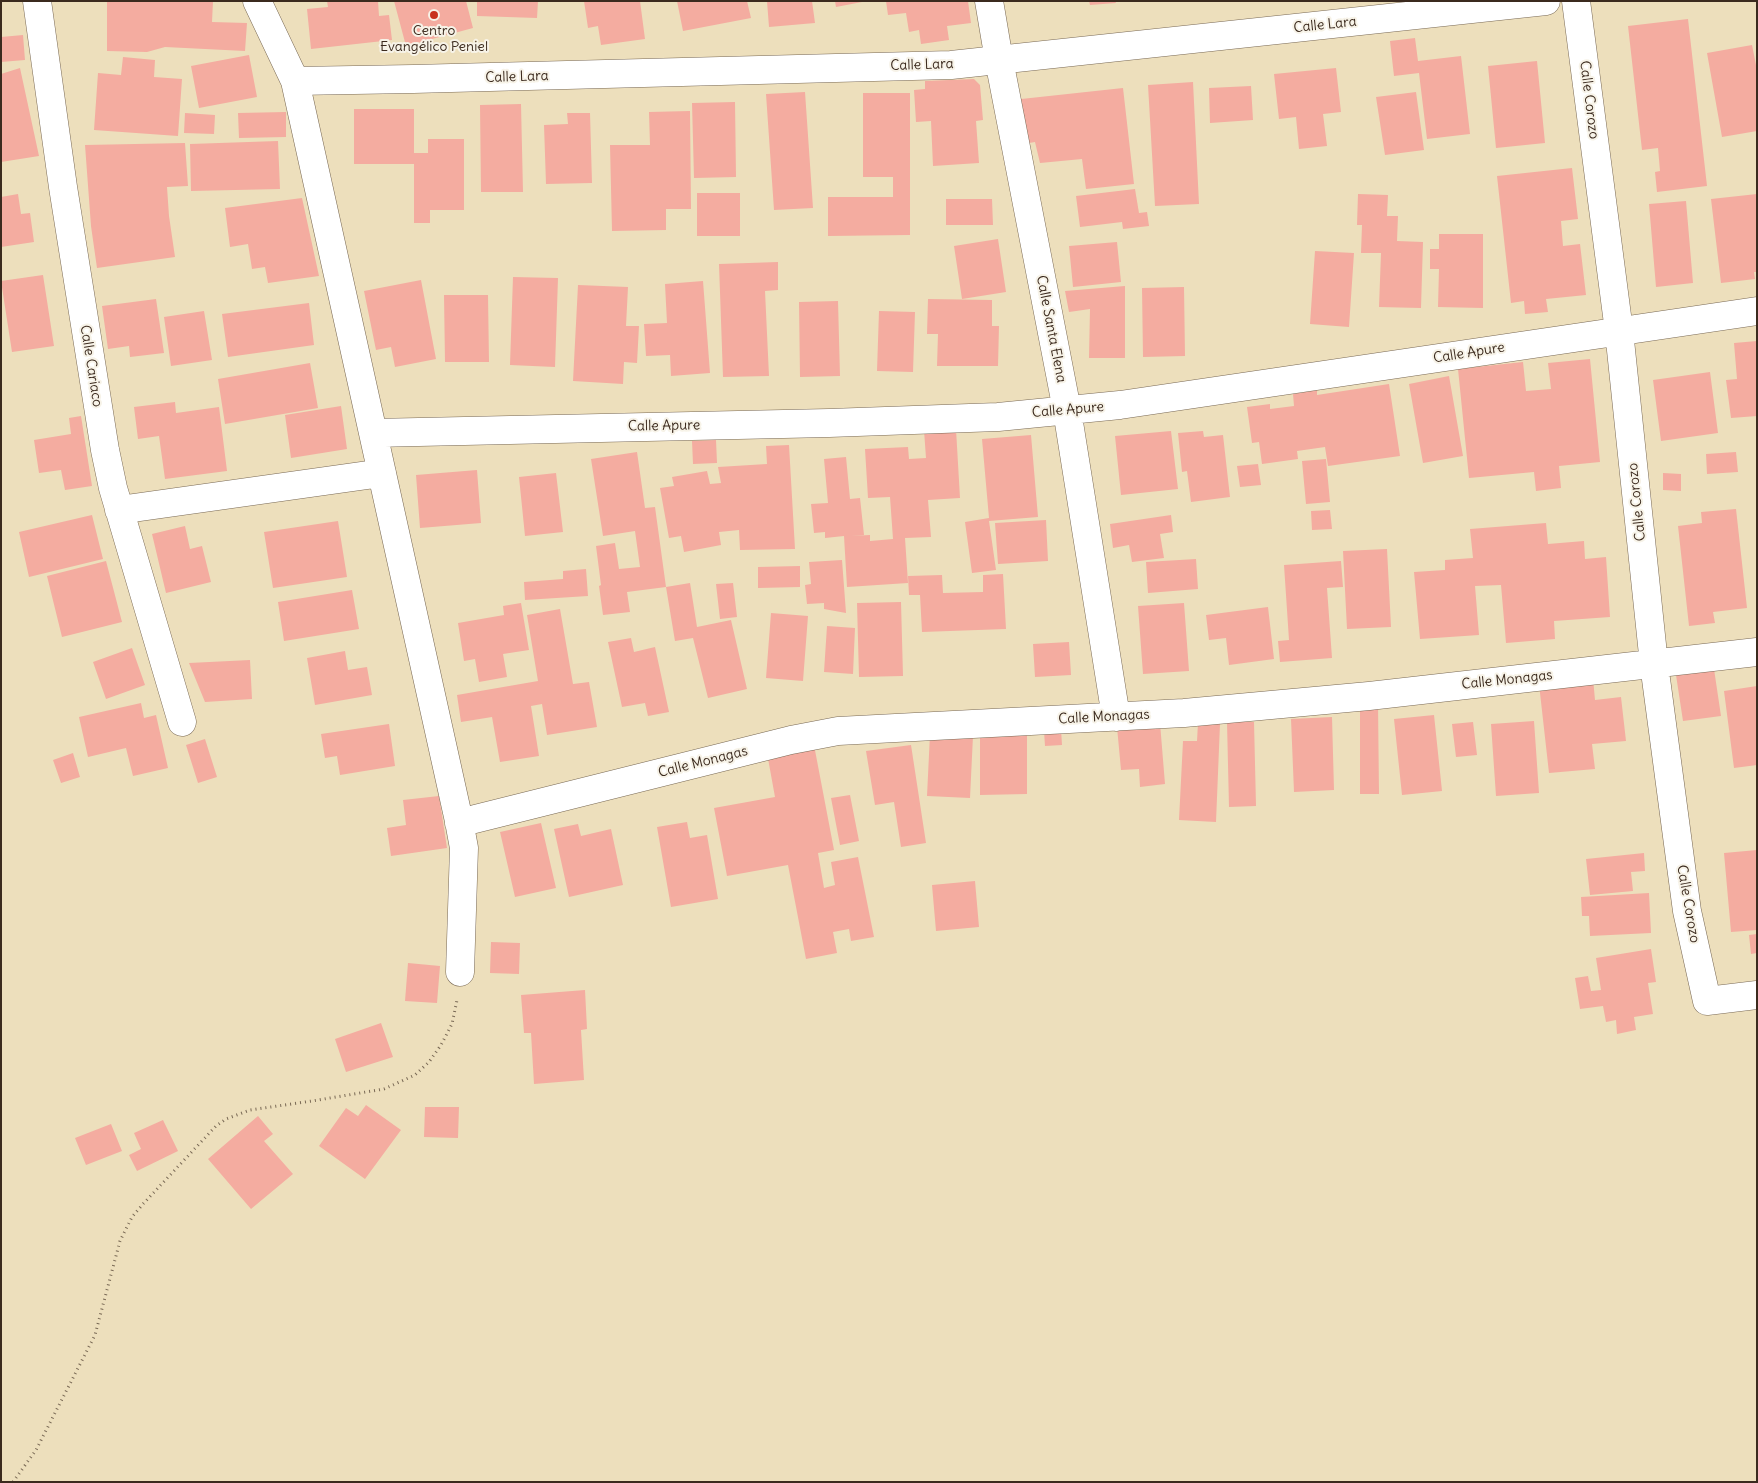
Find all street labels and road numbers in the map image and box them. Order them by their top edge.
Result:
street label: Calle Lara [1293,13,1357,37]
street label: Calle Lara [890,56,954,74]
street label: Calle Corozo [1576,60,1602,140]
street label: Calle Lara [485,68,549,86]
street label: Calle Santa Elena [1032,274,1070,384]
street label: Calle Cariaco [76,324,106,408]
street label: Calle Apure [1432,339,1506,367]
street label: Calle Apure [1031,398,1105,422]
street label: Calle Apure [628,417,700,435]
street label: Calle Corozo [1625,462,1649,542]
street label: Calle Monagas [1461,667,1553,693]
street label: Calle Monagas [1058,706,1150,728]
street label: Calle Monagas [657,743,749,781]
street label: Calle Corozo [1673,864,1703,944]

